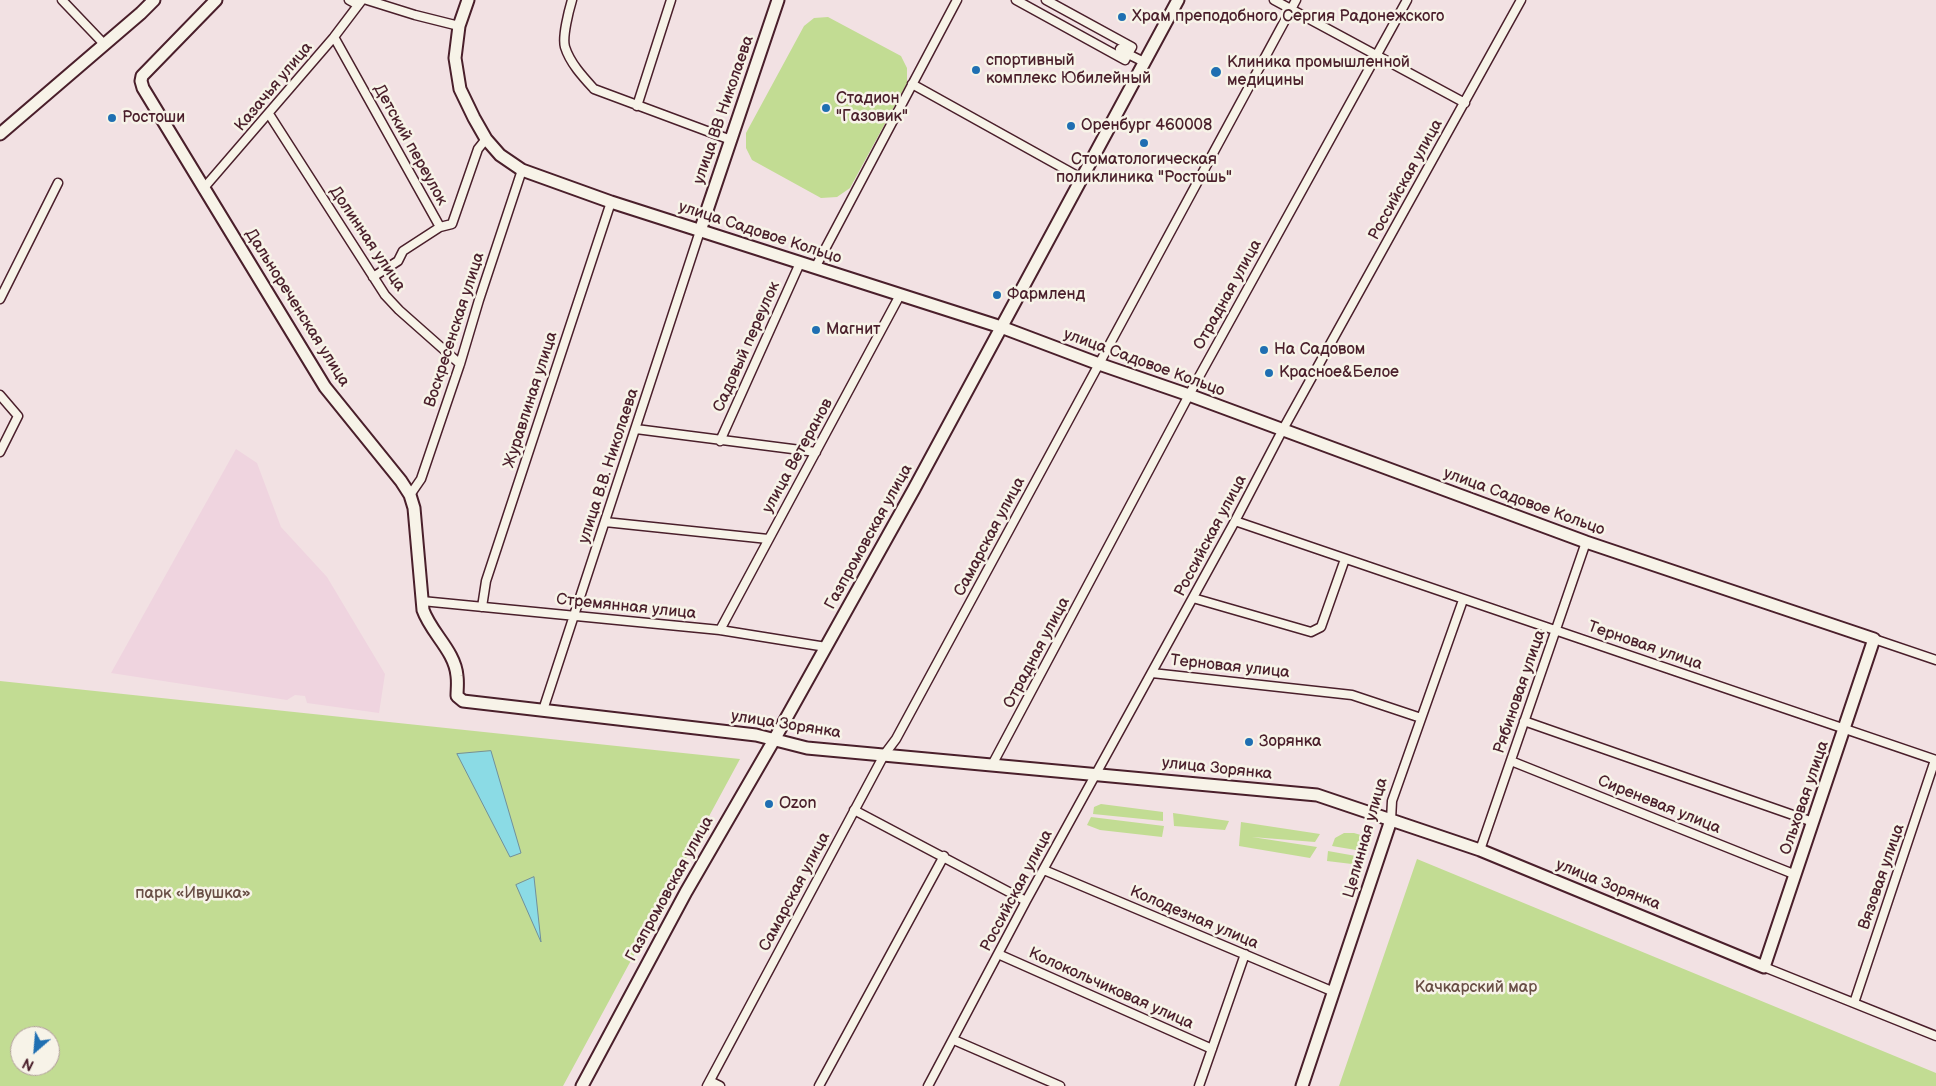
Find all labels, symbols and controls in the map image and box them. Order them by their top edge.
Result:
place label: Храм преподобного Сергия Радонежского [1132,7,1444,27]
marker: Храм преподобного Сергия Радонежского [1116,11,1128,23]
street label: улица ВВ Николаева [690,33,758,187]
street label: Казачья улица [231,38,317,136]
place label: спортивный комплекс Юбилейный [986,51,1151,89]
place label: Клиника промышленной медицины [1227,53,1410,91]
marker: спортивный комплекс Юбилейный [970,64,982,76]
marker: Клиника промышленной медицины [1209,65,1223,79]
street label: Детский переулок [369,81,451,209]
place label: Стадион "Газовик" [836,89,908,127]
marker: Стадион "Газовик" [820,102,832,114]
place label: Ростоши [122,108,185,128]
marker: Ростоши [106,112,118,124]
place label: Оренбург 460008 [1081,116,1212,136]
street label: Российская улица [1365,116,1447,244]
marker: Оренбург 460008 [1065,120,1077,132]
marker: Стоматологическая поликлиника "Ростошь" [1138,137,1150,149]
place label: Стоматологическая поликлиника "Ростошь" [1056,150,1232,188]
street label: Долинная улица [325,183,409,295]
street label: улица Садовое Кольцо [676,198,844,268]
street label: Дальнореченская улица [241,226,353,390]
street label: Отрадная улица [1190,236,1266,354]
street label: Воскресенская улица [421,250,489,410]
street label: Садовый переулок [710,279,784,415]
place label: Фармленд [1007,285,1085,305]
marker: Фармленд [991,289,1003,301]
place label: Магнит [826,320,881,340]
marker: Магнит [810,324,822,336]
street label: улица Садовое Кольцо [1061,325,1227,401]
street label: Журавлиная улица [500,329,562,471]
place label: На Садовом [1274,340,1365,360]
marker: На Садовом [1258,344,1270,356]
place label: Красное&Белое [1279,363,1399,383]
marker: Красное&Белое [1263,367,1275,379]
street label: улица В.В. Николаева [575,386,643,546]
street label: улица Ветеранов [759,395,837,517]
street label: Газпромовская улица [821,461,917,613]
street label: улица Садовое Кольцо [1441,464,1607,540]
street label: Российская улица [1171,472,1251,600]
street label: Самарская улица [950,474,1030,600]
street label: Стремянная улица [555,590,697,624]
street label: Отрадная улица [1000,594,1074,712]
street label: Терновая улица [1585,617,1705,675]
street label: Рябиновая улица [1490,628,1550,756]
street label: Терновая улица [1169,651,1291,683]
street label: улица Зорянка [730,707,842,743]
place label: Зорянка [1259,732,1321,752]
marker: Зорянка [1243,736,1255,748]
street label: Ольховая улица [1777,739,1833,857]
street label: улица Зорянка [1161,754,1273,784]
street label: Сиреневая улица [1595,772,1723,838]
street label: Целинная улица [1340,776,1392,900]
place label: Ozon [779,794,817,814]
marker: Ozon [763,798,775,810]
street label: Газпромовская улица [622,813,718,965]
street label: Вязовая улица [1855,822,1909,932]
street label: Российская улица [977,827,1057,955]
street label: Самарская улица [755,829,835,955]
street label: улица Зорянка [1553,855,1663,915]
street label: Колодезная улица [1127,882,1261,954]
park label: парк «Ивушка» [135,884,251,904]
street label: Колокольчиковая улица [1026,944,1196,1034]
park label: Качкарский мар [1415,978,1537,998]
north arrow [10,1026,60,1076]
text: N [20,1054,37,1074]

